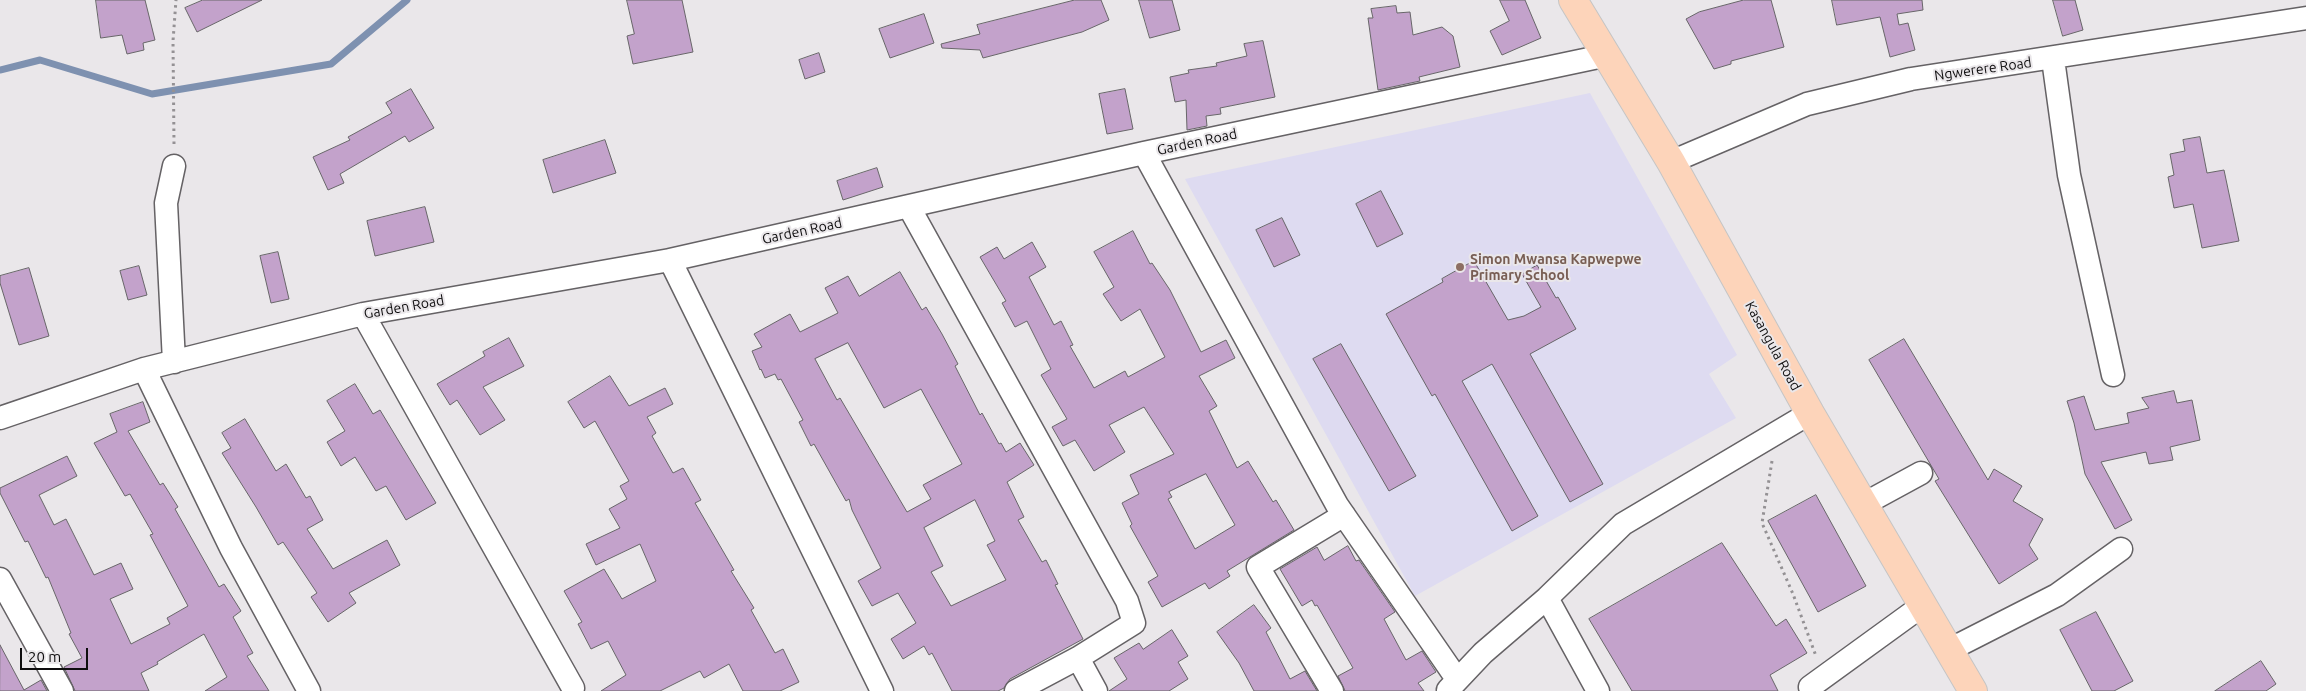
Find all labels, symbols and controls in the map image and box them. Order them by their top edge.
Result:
street label: Ngwerere Road [1933,54,2033,84]
street label: Garden Road [1156,125,1238,159]
street label: Garden Road [761,214,843,248]
place label: Simon Mwansa Kapwepwe Primary School [1470,251,1642,284]
marker: Simon Mwansa Kapwepwe Primary School [1454,261,1466,273]
street label: Garden Road [363,292,445,322]
street label: Kasangula Road [1742,298,1804,394]
scale bar [22,638,90,670]
text: 20 m [28,648,61,665]

